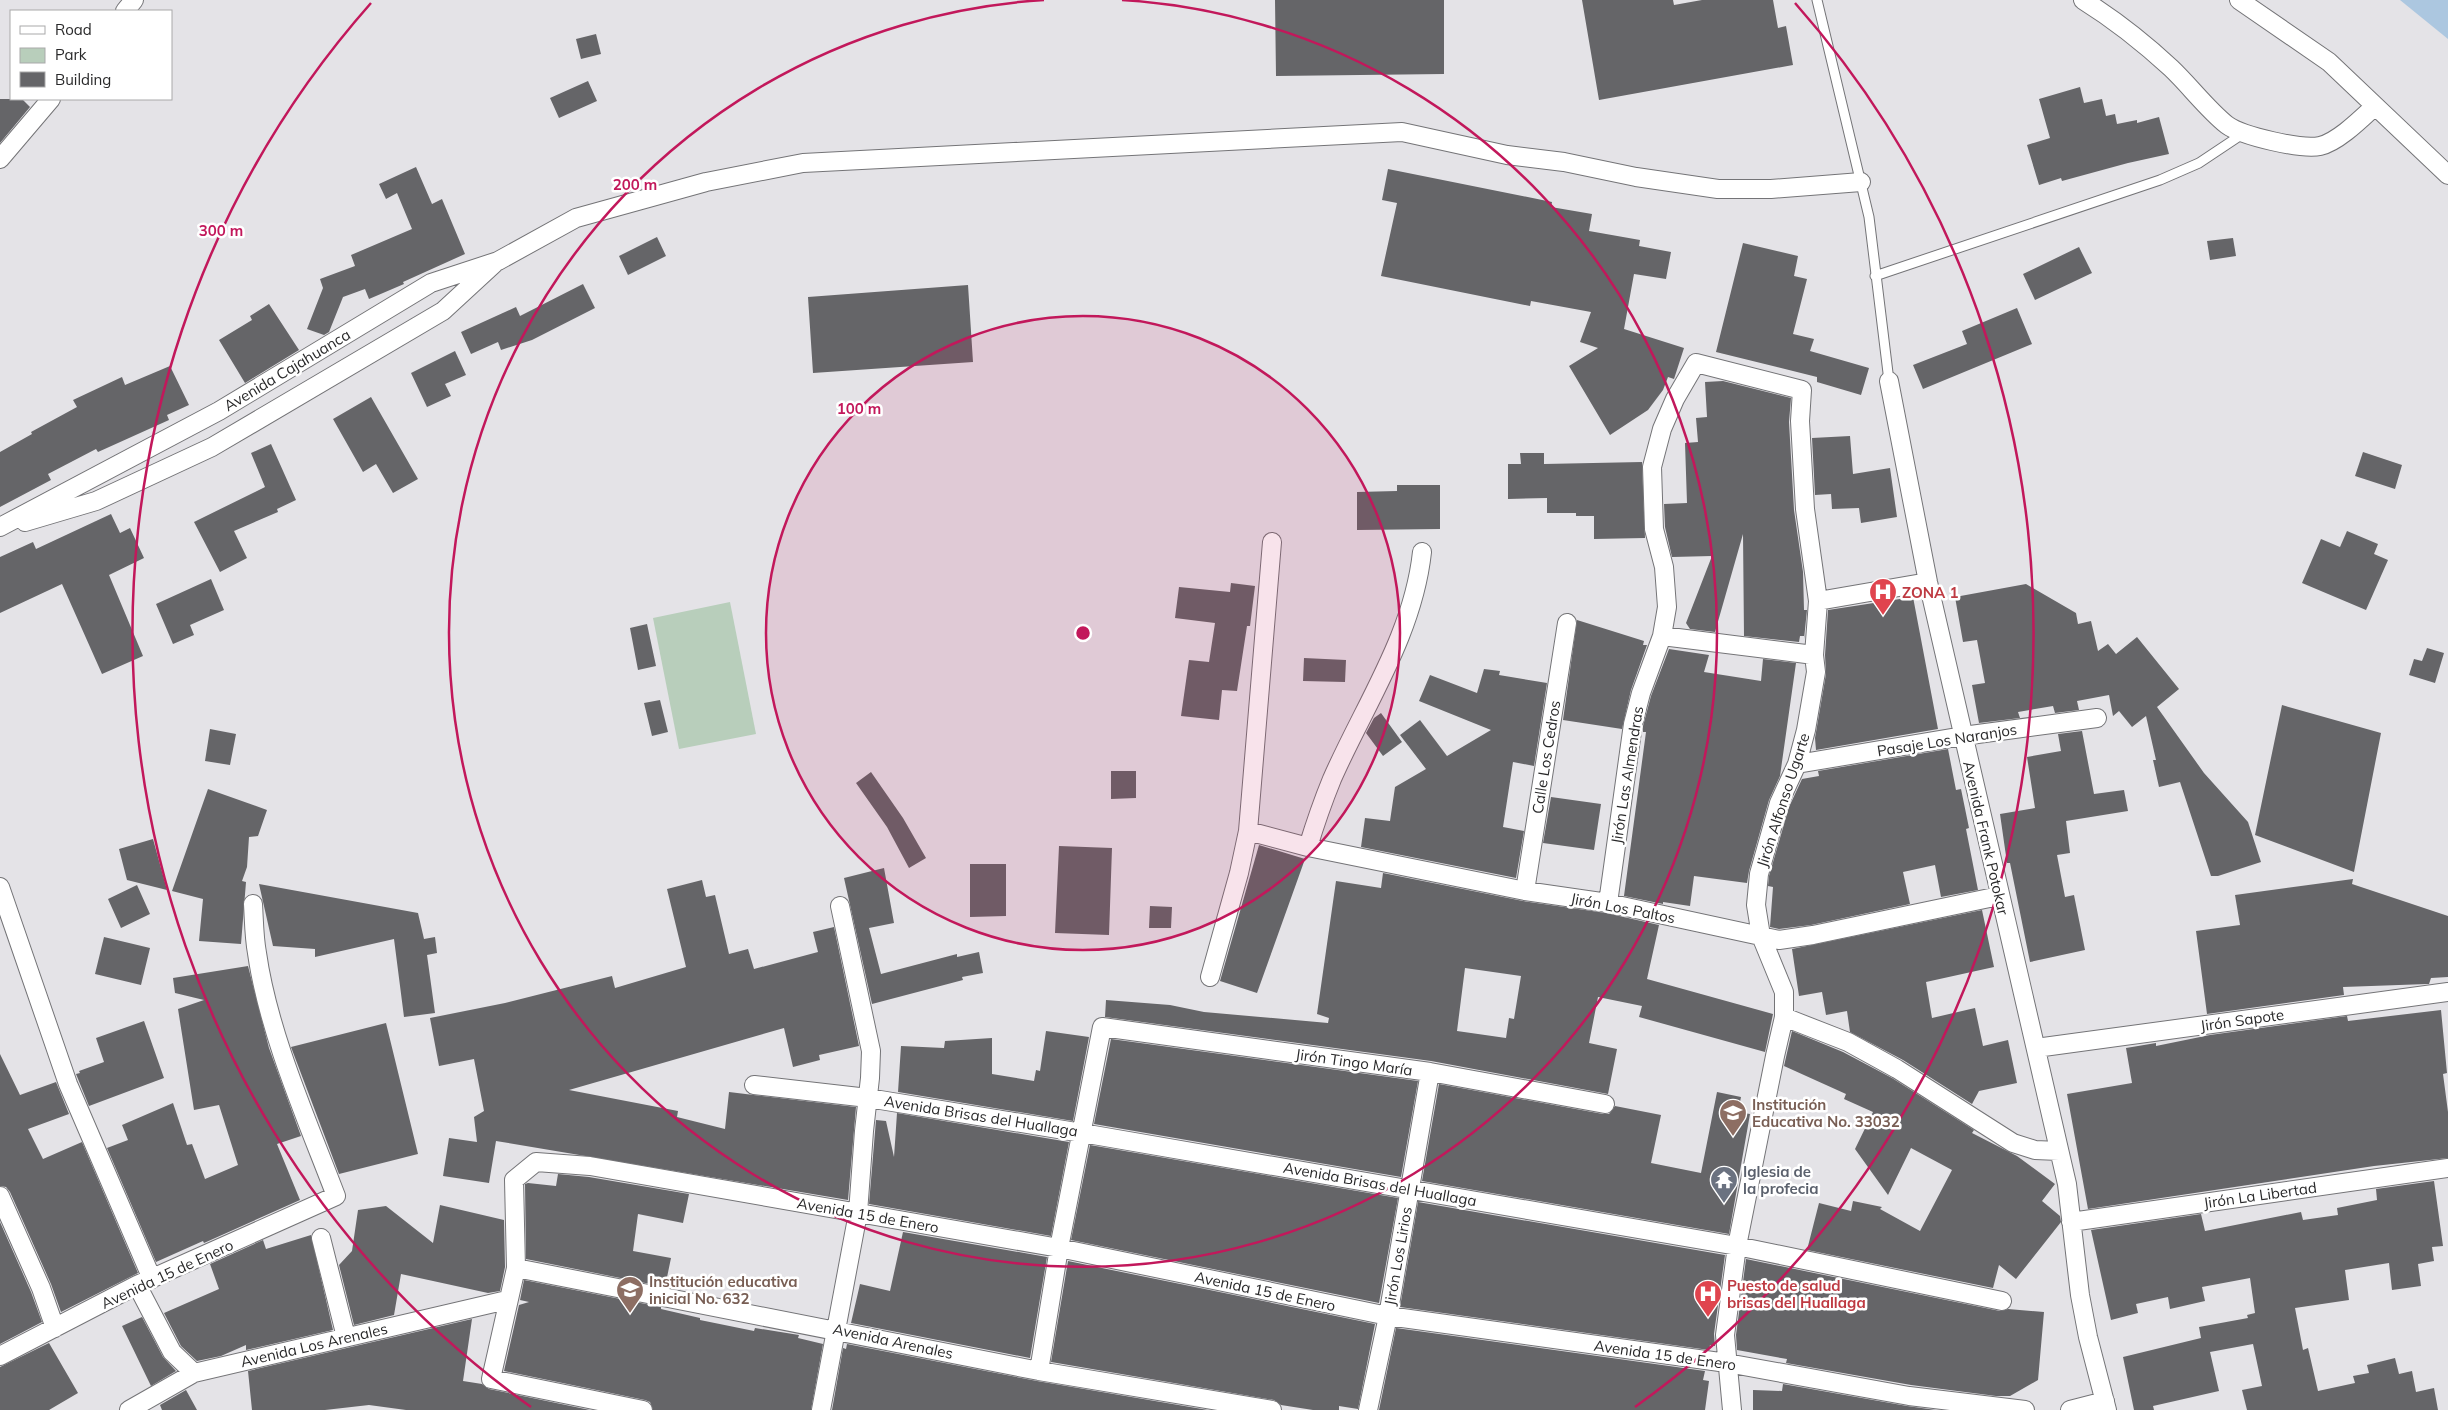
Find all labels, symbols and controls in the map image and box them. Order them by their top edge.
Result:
legend [10,10,172,100]
text: Road [55,20,92,39]
text: Park [55,45,87,64]
text: Building [55,70,111,89]
text: 200 m [613,175,657,194]
text: 300 m [199,221,243,240]
street label: Avenida Cajahuanca [220,325,354,415]
text: 100 m [837,399,881,418]
hospital icon: ZONA 1 [1868,577,1898,616]
place label: ZONA 1 [1902,583,1958,602]
centre of rings [1074,624,1092,642]
street label: Calle Los Cedros [1528,699,1564,815]
street label: Jirón Las Almendras [1607,705,1647,845]
street label: Pasaje Los Naranjos [1876,720,2018,760]
street label: Jirón Alfonso Ugarte [1752,730,1814,870]
street label: Avenida Frank Potokar [1959,759,2013,918]
street label: Jirón Los Paltos [1569,889,1677,927]
street label: Jirón Sapote [2199,1005,2285,1035]
street label: Jirón Tingo María [1294,1044,1414,1080]
street label: Avenida Brisas del Huallaga [883,1091,1079,1141]
place label: Institución Educativa No. 33032 [1752,1095,1900,1131]
school or university icon: Institución Educativa No. 33032 [1718,1098,1748,1137]
street label: Avenida Brisas del Huallaga [1282,1158,1478,1210]
place label: Iglesia de la profecia [1743,1162,1819,1198]
temple icon: Iglesia de la profecia [1709,1165,1739,1204]
street label: Jirón La Libertad [2202,1178,2318,1212]
street label: Avenida 15 de Enero [796,1193,940,1237]
street label: Jirón Los Lirios [1380,1205,1416,1307]
street label: Avenida 15 de Enero [98,1235,236,1313]
street label: Avenida 15 de Enero [1193,1267,1337,1315]
place label: Institución educativa inicial No. 632 [649,1272,798,1308]
school or university icon: Institución educativa inicial No. 632 [615,1275,645,1314]
place label: Puesto de salud brisas del Huallaga [1727,1276,1866,1312]
hospital icon: Puesto de salud brisas del Huallaga [1693,1279,1723,1318]
street label: Avenida Los Arenales [239,1319,389,1371]
street label: Avenida Arenales [831,1319,955,1363]
street label: Avenida 15 de Enero [1593,1336,1737,1374]

